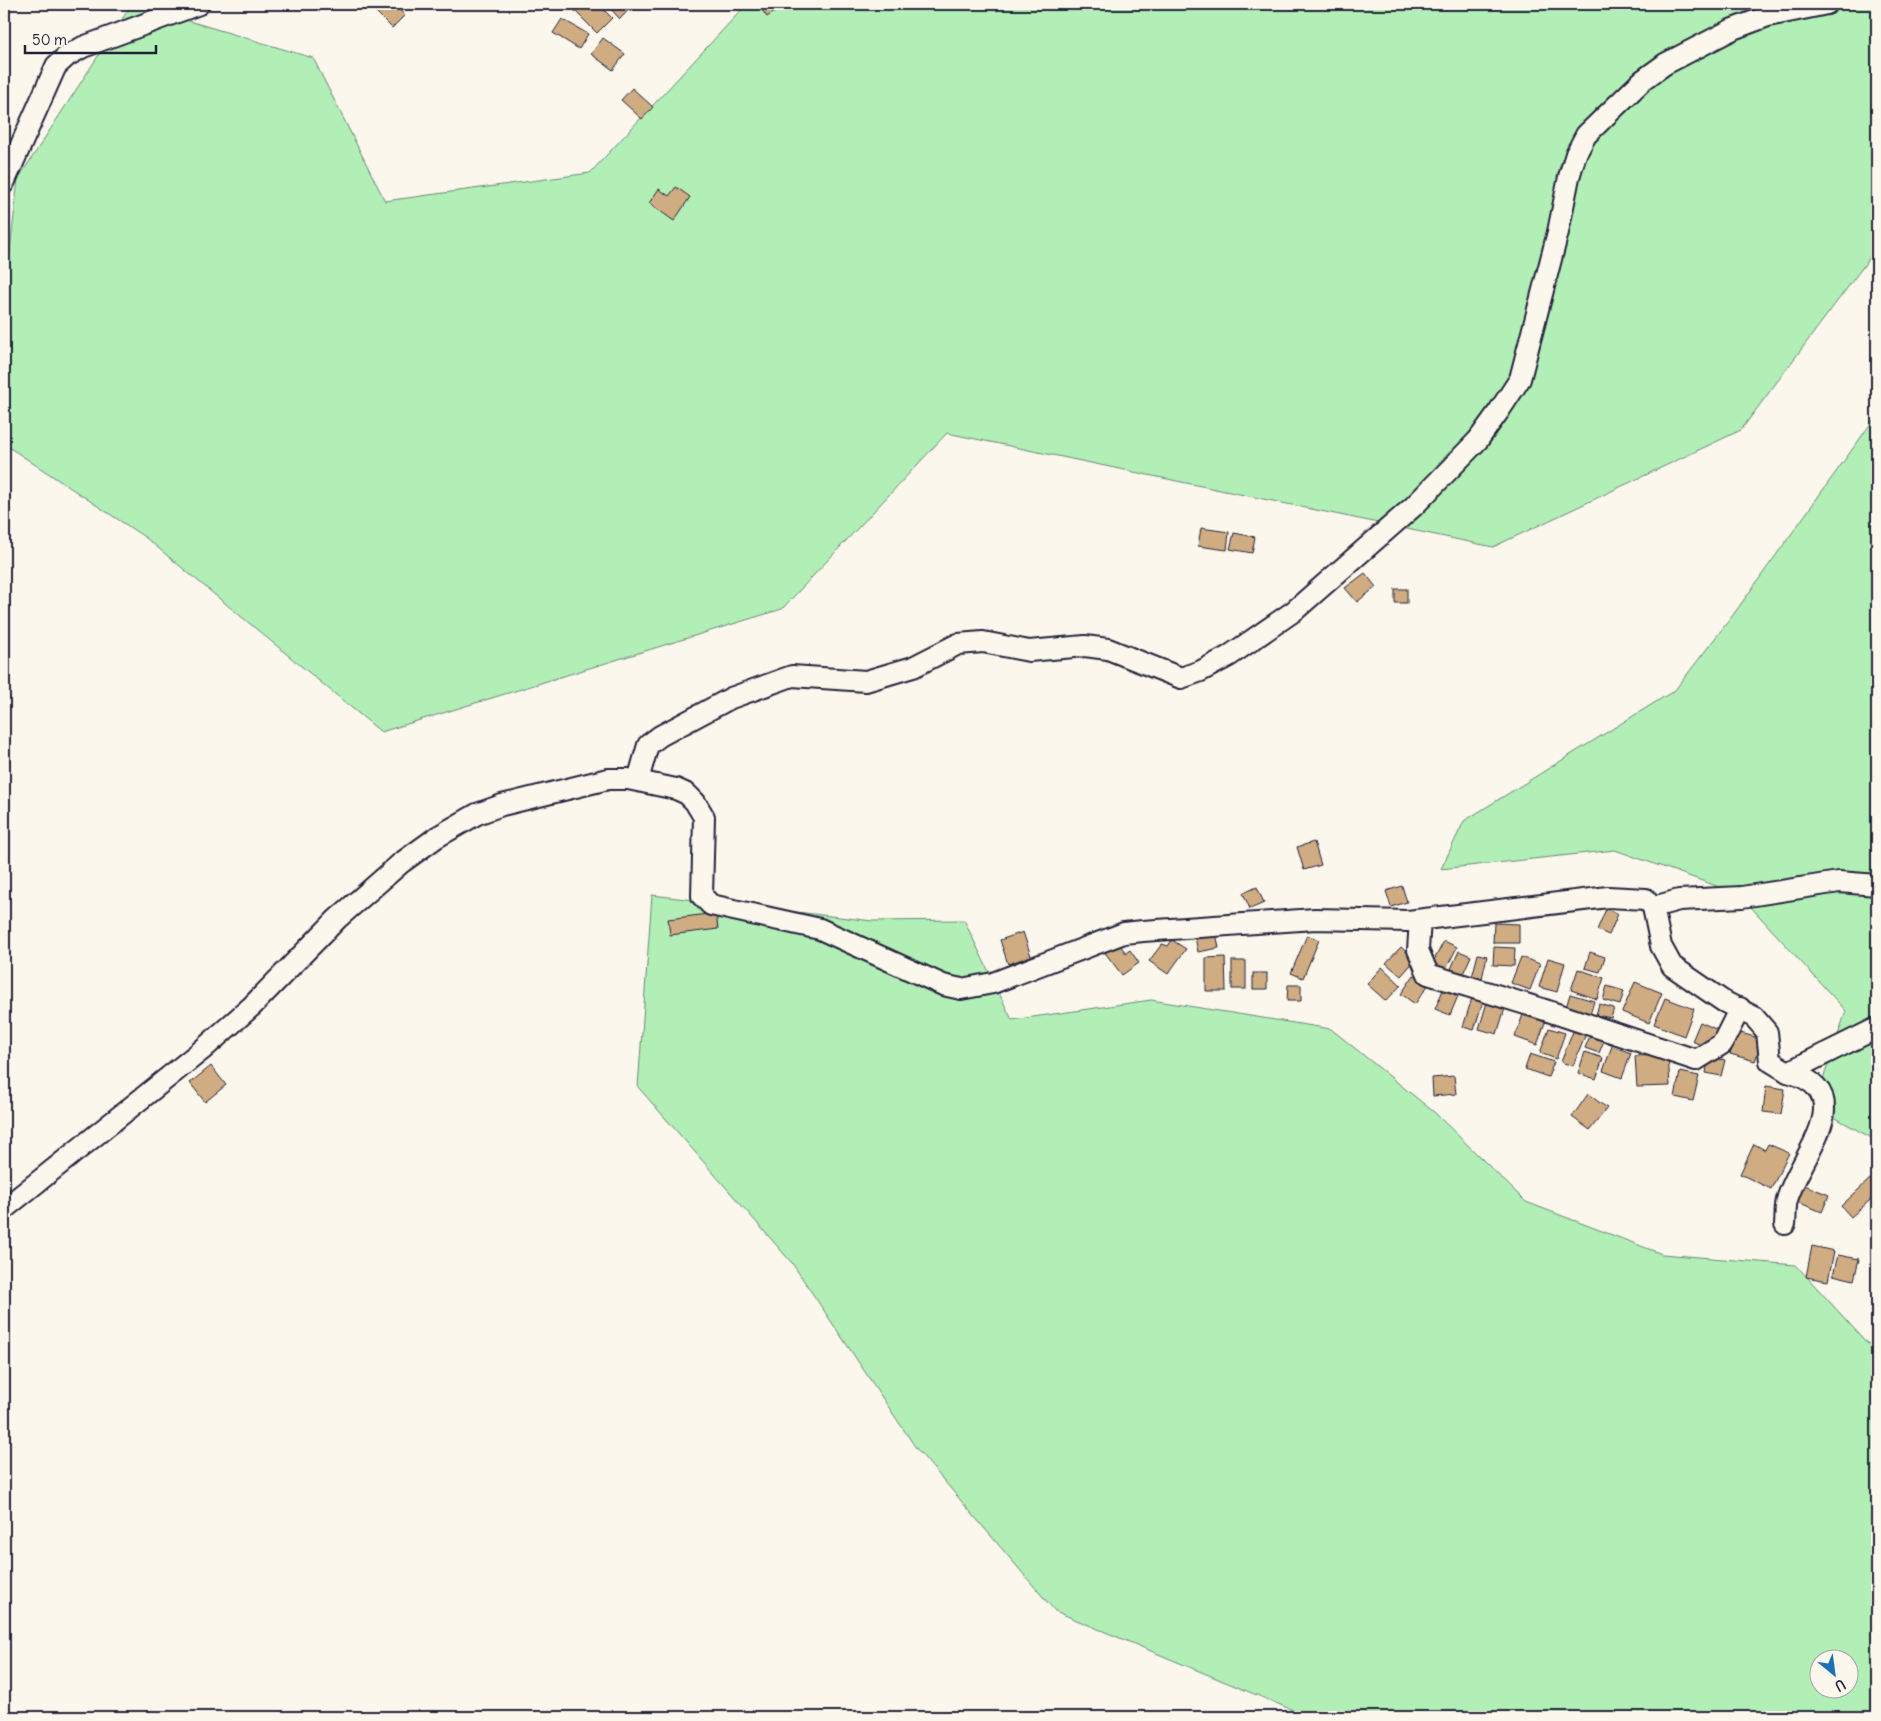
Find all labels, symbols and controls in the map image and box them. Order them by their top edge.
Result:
scale bar [25,22,156,54]
text: 50 m [32,30,67,49]
north arrow [1808,1648,1858,1698]
text: U [1832,1675,1849,1696]

